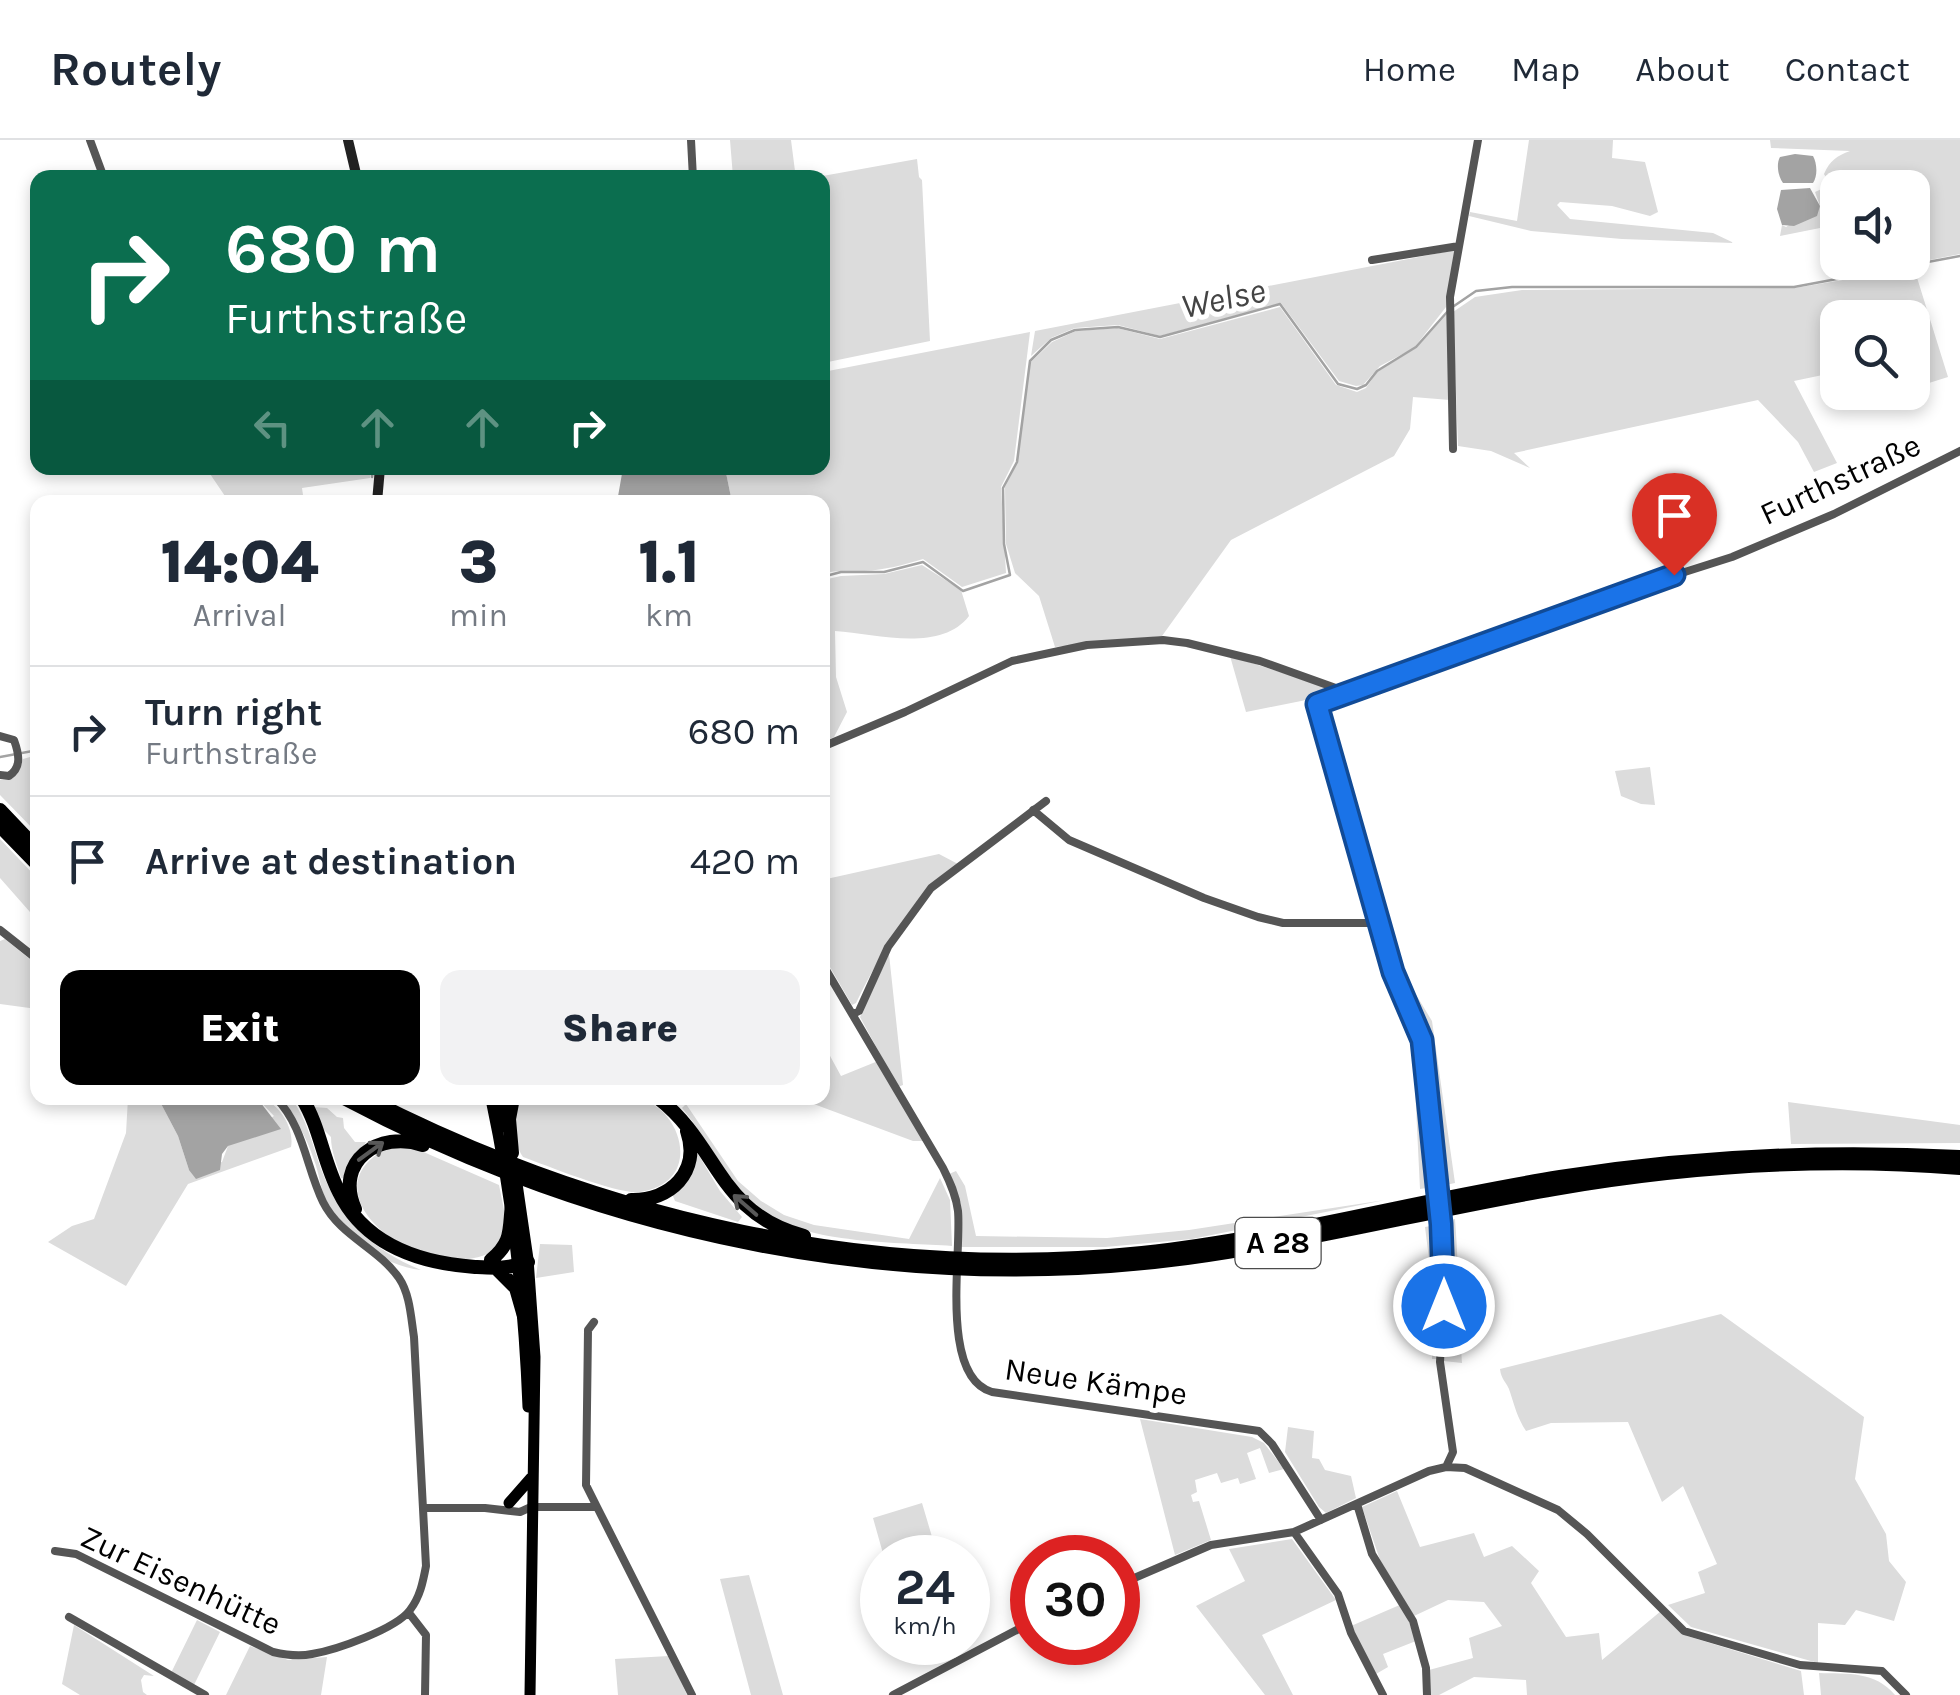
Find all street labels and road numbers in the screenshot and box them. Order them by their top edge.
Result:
street label: Furthstraße [1754,426,1926,533]
road number: A 28 [1236,1218,1320,1268]
street label: Neue Kämpe [1002,1350,1190,1413]
street label: Zur Eisenhütte [75,1518,287,1643]

